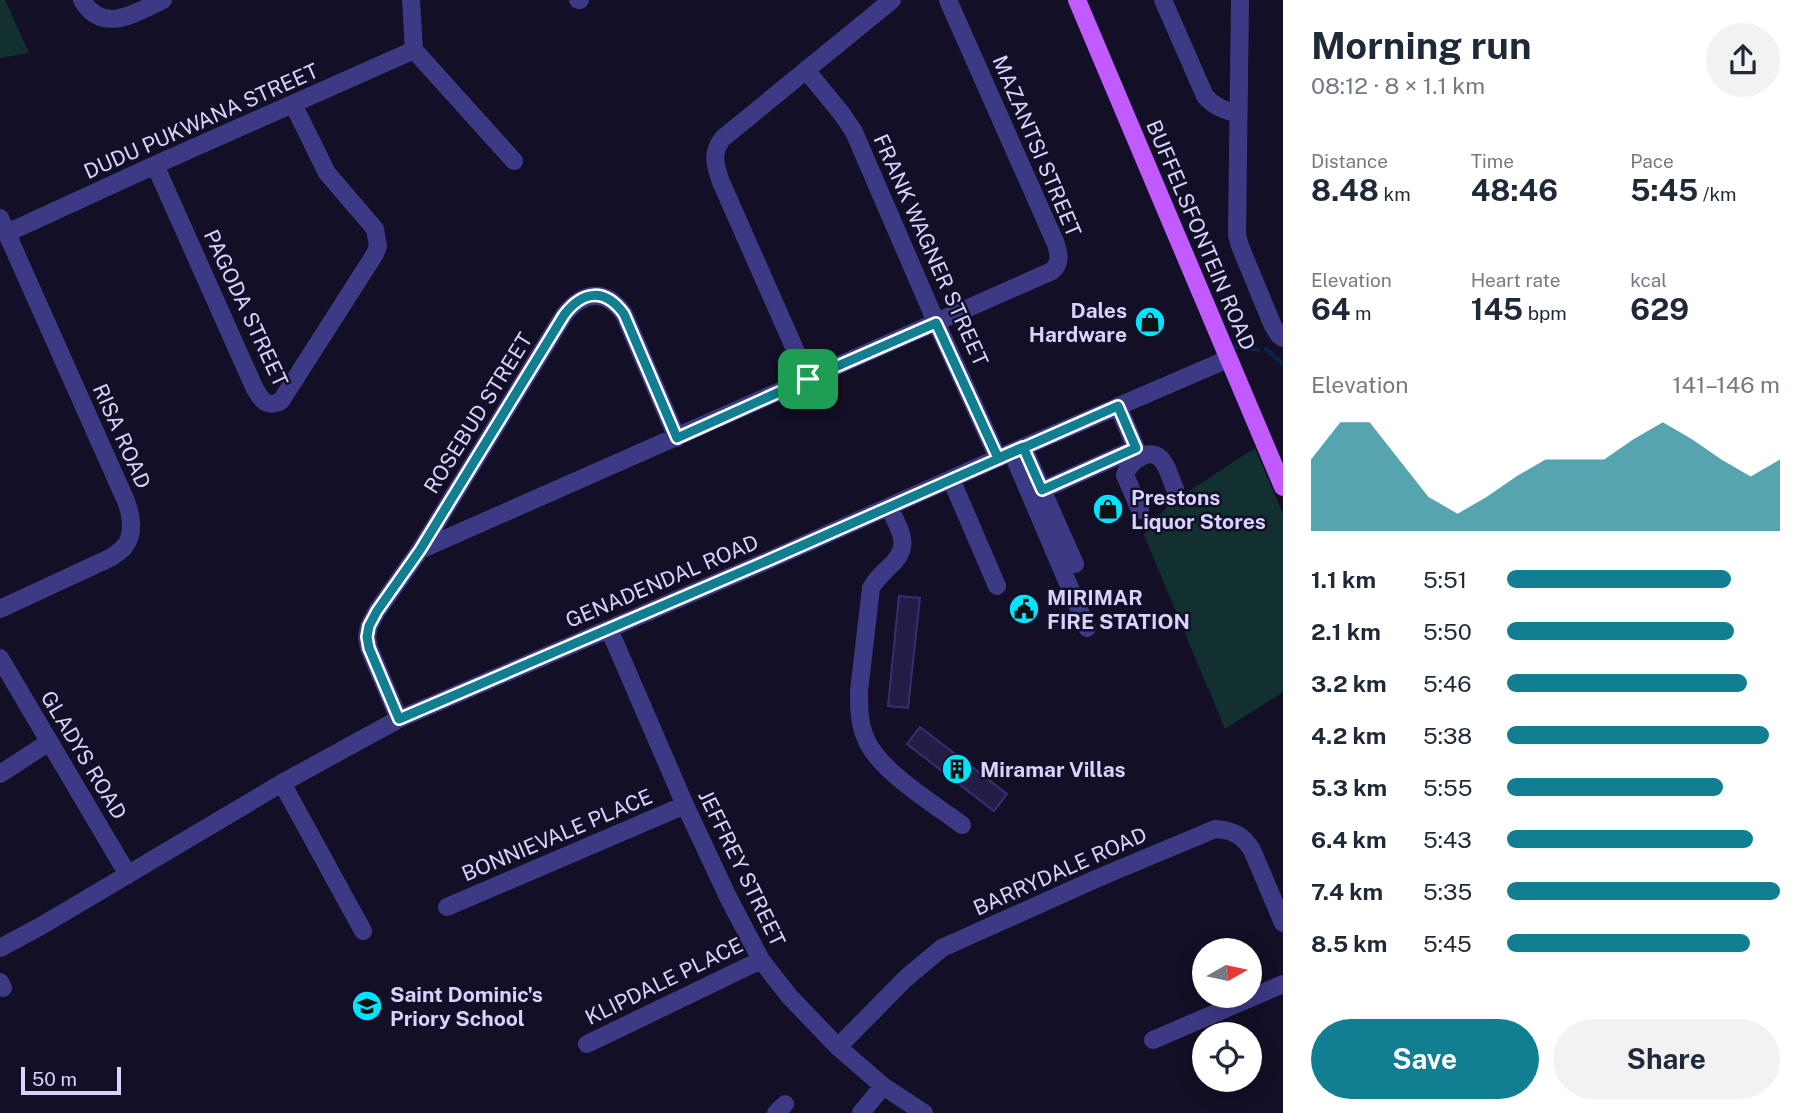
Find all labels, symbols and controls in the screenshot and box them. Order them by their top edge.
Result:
text: Morning run [1311,23,1532,68]
button: share [1706,23,1780,97]
street label: MAZANTSI STREET [987,51,1087,241]
street label: DUDU PUKWANA STREET [80,58,322,184]
text: 08:12 · 8 × 1.1 km [1311,72,1485,99]
street label: BUFFELSFONTEIN ROAD [1141,116,1261,354]
street label: FRANK WAGNER STREET [868,130,994,370]
text: Distance [1311,150,1388,172]
text: Time [1471,150,1514,172]
text: Pace [1630,150,1674,172]
text: 8.48 [1311,172,1379,208]
text: 48:46 [1471,172,1558,208]
text: 5:45 [1630,172,1698,208]
text: km [1379,183,1411,205]
text: /km [1698,183,1737,205]
street label: PAGODA STREET [199,225,293,391]
text: Elevation [1311,269,1392,291]
text: Heart rate [1471,269,1560,291]
text: kcal [1630,269,1667,291]
text: 64 [1311,291,1350,327]
text: 145 [1471,291,1523,327]
text: 629 [1630,291,1689,327]
place label: Dales Hardware [1029,298,1127,347]
text: m [1350,302,1371,324]
text: bpm [1523,302,1567,324]
shop icon: Dales Hardware [1133,305,1167,339]
street label: ROSEBUD STREET [419,328,537,498]
pin [778,349,838,409]
icon: arrive [789,360,827,398]
text: Elevation [1311,371,1409,398]
text: 141–146 m [1672,371,1780,398]
street label: RISA ROAD [88,380,156,492]
place label: Prestons Liquor Stores [1131,485,1266,534]
shop icon: Prestons Liquor Stores [1091,492,1125,526]
street label: GENADENDAL ROAD [562,529,762,633]
text: 1.1 km [1311,566,1376,593]
text: 5:51 [1423,566,1467,593]
place label: MIRIMAR FIRE STATION [1047,585,1190,634]
public building icon: MIRIMAR FIRE STATION [1007,592,1041,626]
text: 2.1 km [1311,618,1381,645]
text: 5:50 [1423,618,1472,645]
text: 3.2 km [1311,670,1387,697]
text: 5:46 [1423,670,1472,697]
street label: GLADYS ROAD [36,686,132,824]
text: 4.2 km [1311,722,1386,749]
text: 5:38 [1423,722,1472,749]
building icon: Miramar Villas [940,752,974,786]
place label: Miramar Villas [980,757,1126,782]
text: 5.3 km [1311,774,1387,801]
text: 5:55 [1423,774,1472,801]
street label: BONNIEVALE PLACE [458,784,656,886]
street label: JEFFREY STREET [693,786,791,950]
street label: BARRYDALE ROAD [969,822,1151,920]
text: 6.4 km [1311,826,1387,853]
text: 5:43 [1423,826,1472,853]
text: 7.4 km [1311,878,1383,905]
text: 5:35 [1423,878,1472,905]
text: 8.5 km [1311,930,1387,957]
text: 5:45 [1423,930,1472,957]
street label: KLIPDALE PLACE [581,932,747,1030]
north arrow [1192,938,1262,1008]
map controls [1192,938,1262,1092]
place label: Saint Dominic's Priory School [390,982,543,1031]
school or university icon: Saint Dominic's Priory School [350,989,384,1023]
button: Save [1311,1019,1539,1099]
button: Share [1553,1019,1780,1099]
button: locate [1192,1022,1262,1092]
scale bar [21,1064,121,1096]
text: 50 m [32,1068,77,1090]

